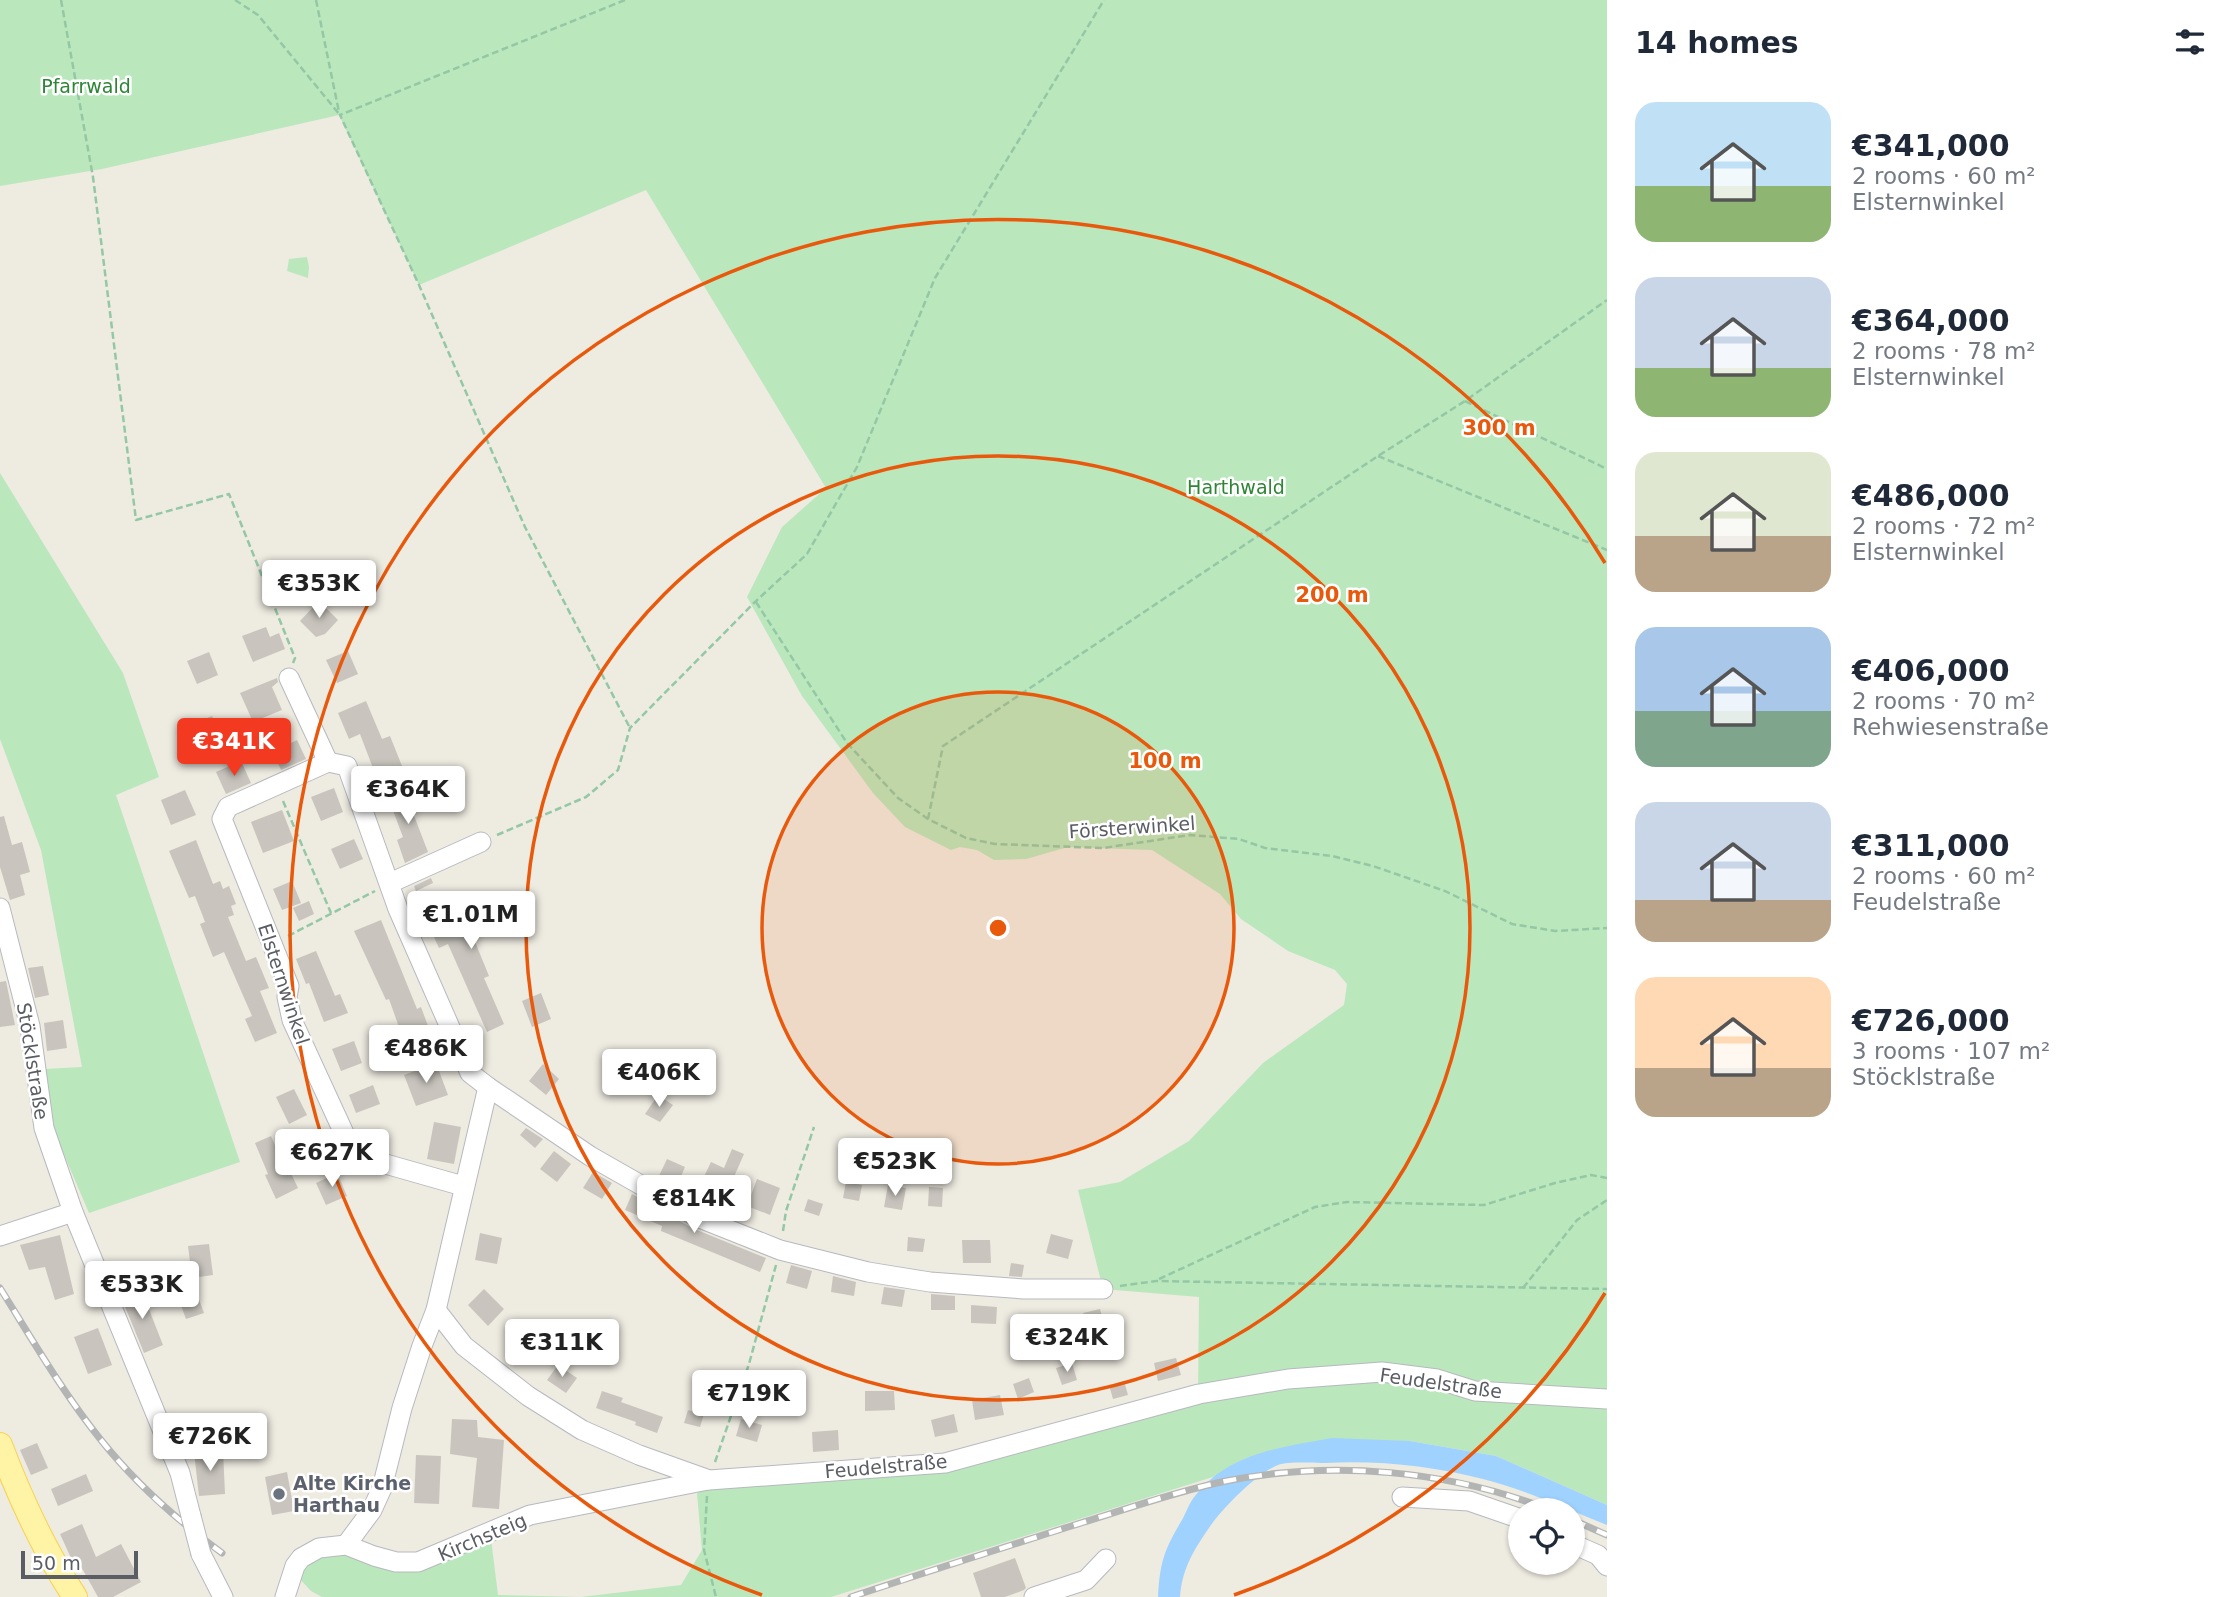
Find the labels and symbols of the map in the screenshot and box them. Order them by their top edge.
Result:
park label: Pfarrwald [41,75,131,97]
text: 300 m [1462,416,1536,440]
park label: Harthwald [1187,476,1285,498]
pin: €353K [270,560,368,620]
text: 200 m [1295,583,1369,607]
pin: €341K [185,718,283,778]
text: 100 m [1128,749,1202,773]
pin: €364K [359,766,457,826]
street label: Försterwinkel [1068,812,1196,842]
pin: €1.01M [414,892,528,951]
centre of rings [986,916,1010,940]
street label: Elsternwinkel [254,921,314,1047]
street label: Stöcklstraße [13,1001,53,1121]
pin: €486K [377,1026,475,1085]
pin: €406K [610,1050,708,1109]
pin: €627K [283,1130,381,1189]
pin: €523K [846,1138,944,1198]
pin: €814K [645,1176,743,1235]
pin: €533K [93,1262,191,1321]
pin: €324K [1018,1314,1116,1374]
pin: €311K [513,1320,611,1379]
street label: Feudelstraße [1379,1364,1503,1402]
pin: €719K [700,1370,798,1430]
pin: €726K [161,1414,259,1473]
street label: Feudelstraße [824,1450,948,1482]
place label: Alte Kirche Harthau [293,1472,411,1516]
marker: Alte Kirche Harthau [271,1486,287,1502]
street label: Kirchsteig [434,1509,530,1565]
scale bar [21,1548,138,1580]

